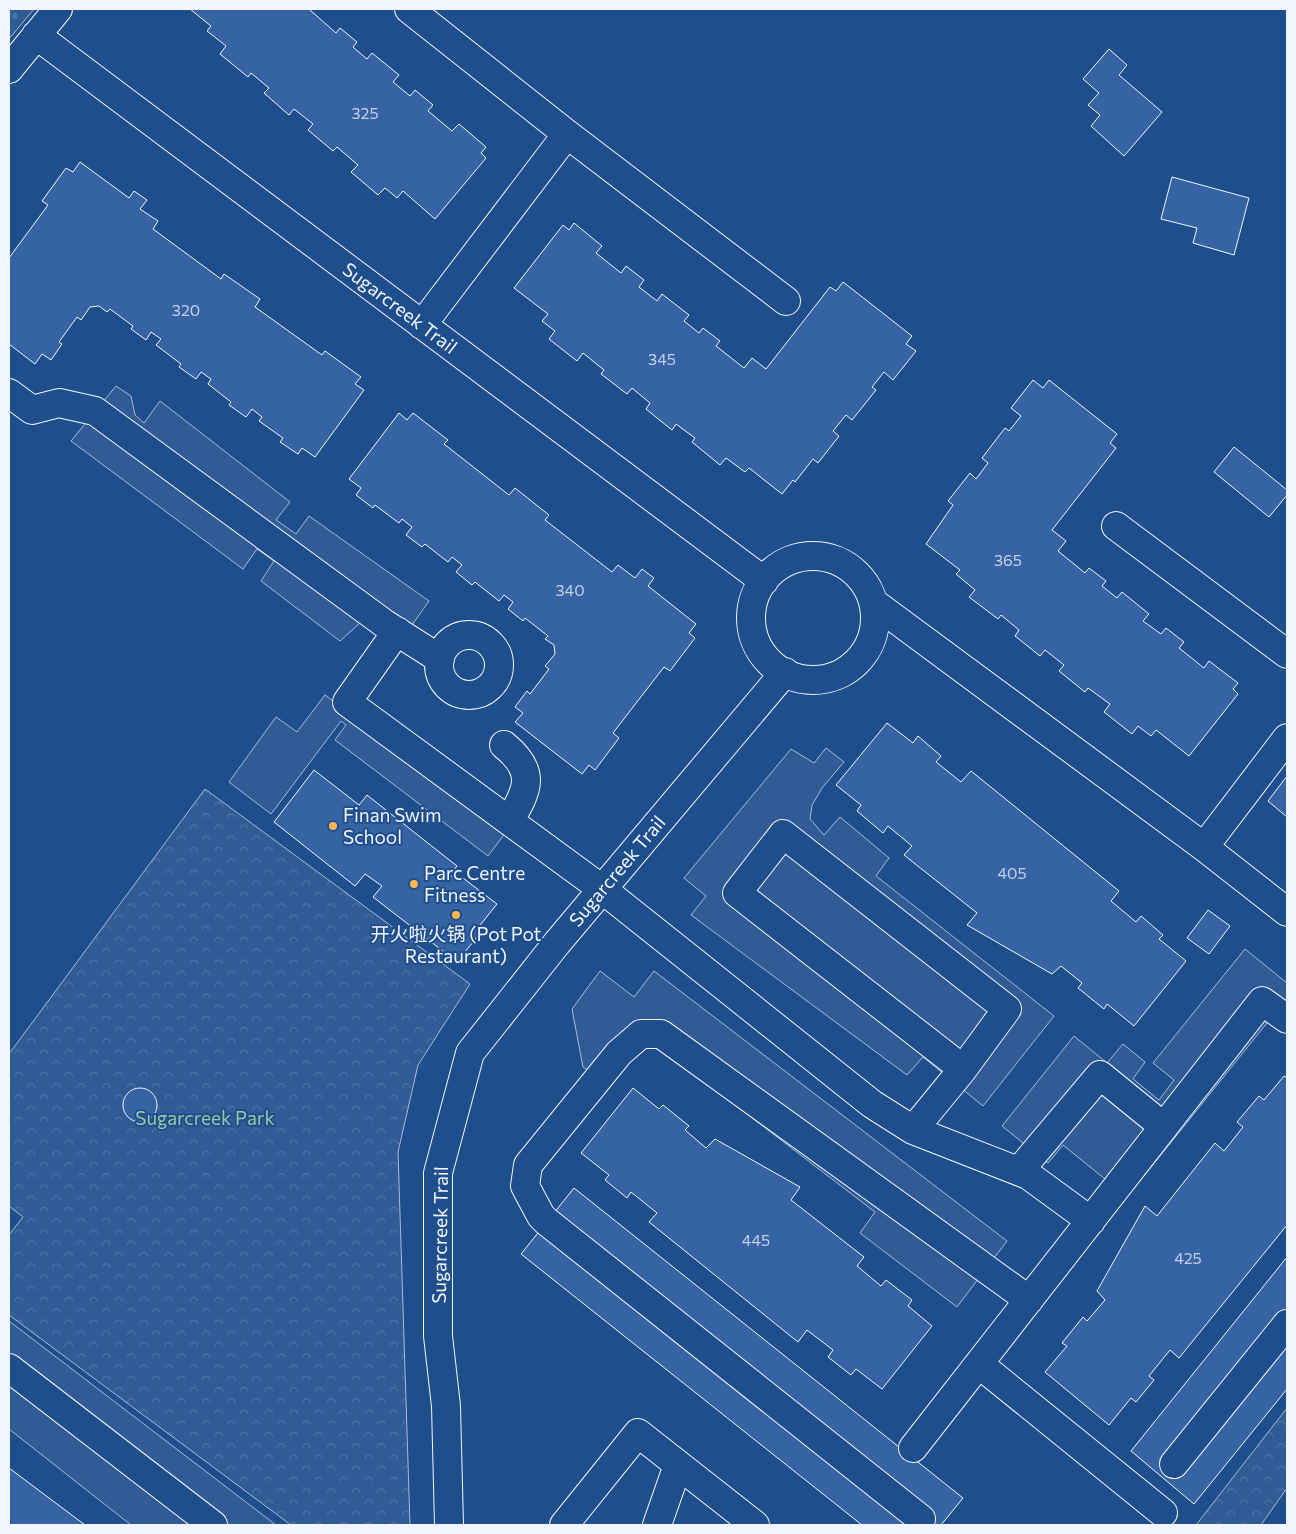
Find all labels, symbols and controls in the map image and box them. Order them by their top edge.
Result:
house number: 325 [351,103,379,122]
street label: Sugarcreek Trail [339,257,462,358]
house number: 320 [172,300,200,319]
house number: 345 [648,349,676,368]
house number: 365 [994,550,1022,569]
house number: 340 [555,580,585,599]
place label: Finan Swim School [343,803,442,848]
street label: Sugarcreek Trail [564,811,670,931]
marker: Finan Swim School [327,820,339,832]
place label: Parc Centre Fitness [424,861,525,906]
house number: 405 [997,863,1027,882]
marker: Parc Centre Fitness [408,878,420,890]
marker: 开火啦火锅 (Pot Pot Restaurant) [450,909,462,921]
place label: 开火啦火锅 (Pot Pot Restaurant) [371,922,542,967]
park label: Sugarcreek Park [135,1106,275,1129]
street label: Sugarcreek Trail [427,1166,452,1304]
house number: 445 [742,1230,770,1249]
house number: 425 [1174,1248,1202,1267]

